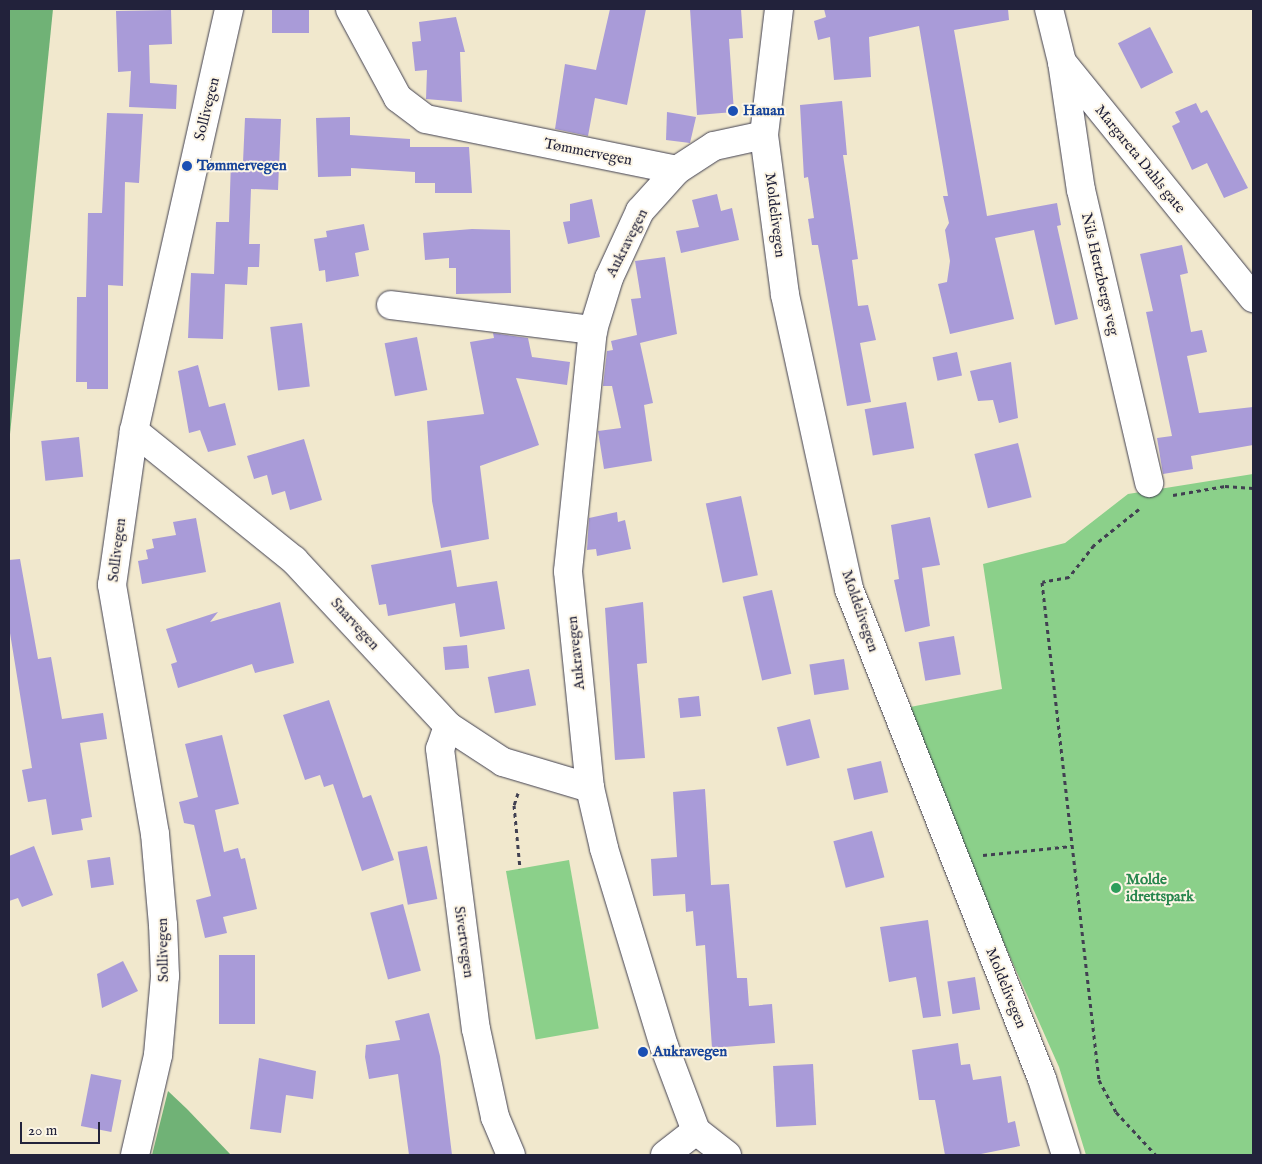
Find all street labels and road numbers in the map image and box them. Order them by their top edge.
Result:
street label: Sollivegen [190,76,224,142]
street label: Margareta Dahls gate [1091,101,1189,217]
street label: Tømmervegen [542,135,634,169]
street label: Moldelivegen [761,172,789,258]
street label: Aukravegen [602,206,652,280]
street label: Nils Hertzbergs veg [1077,211,1123,337]
street label: Sollivegen [104,517,130,583]
street label: Moldelivegen [838,568,882,654]
street label: Snarvegen [327,594,383,654]
street label: Aukravegen [563,615,589,691]
street label: Sivertvegen [450,905,478,979]
street label: Sollivegen [153,918,173,982]
street label: Moldelivegen [982,945,1030,1031]

